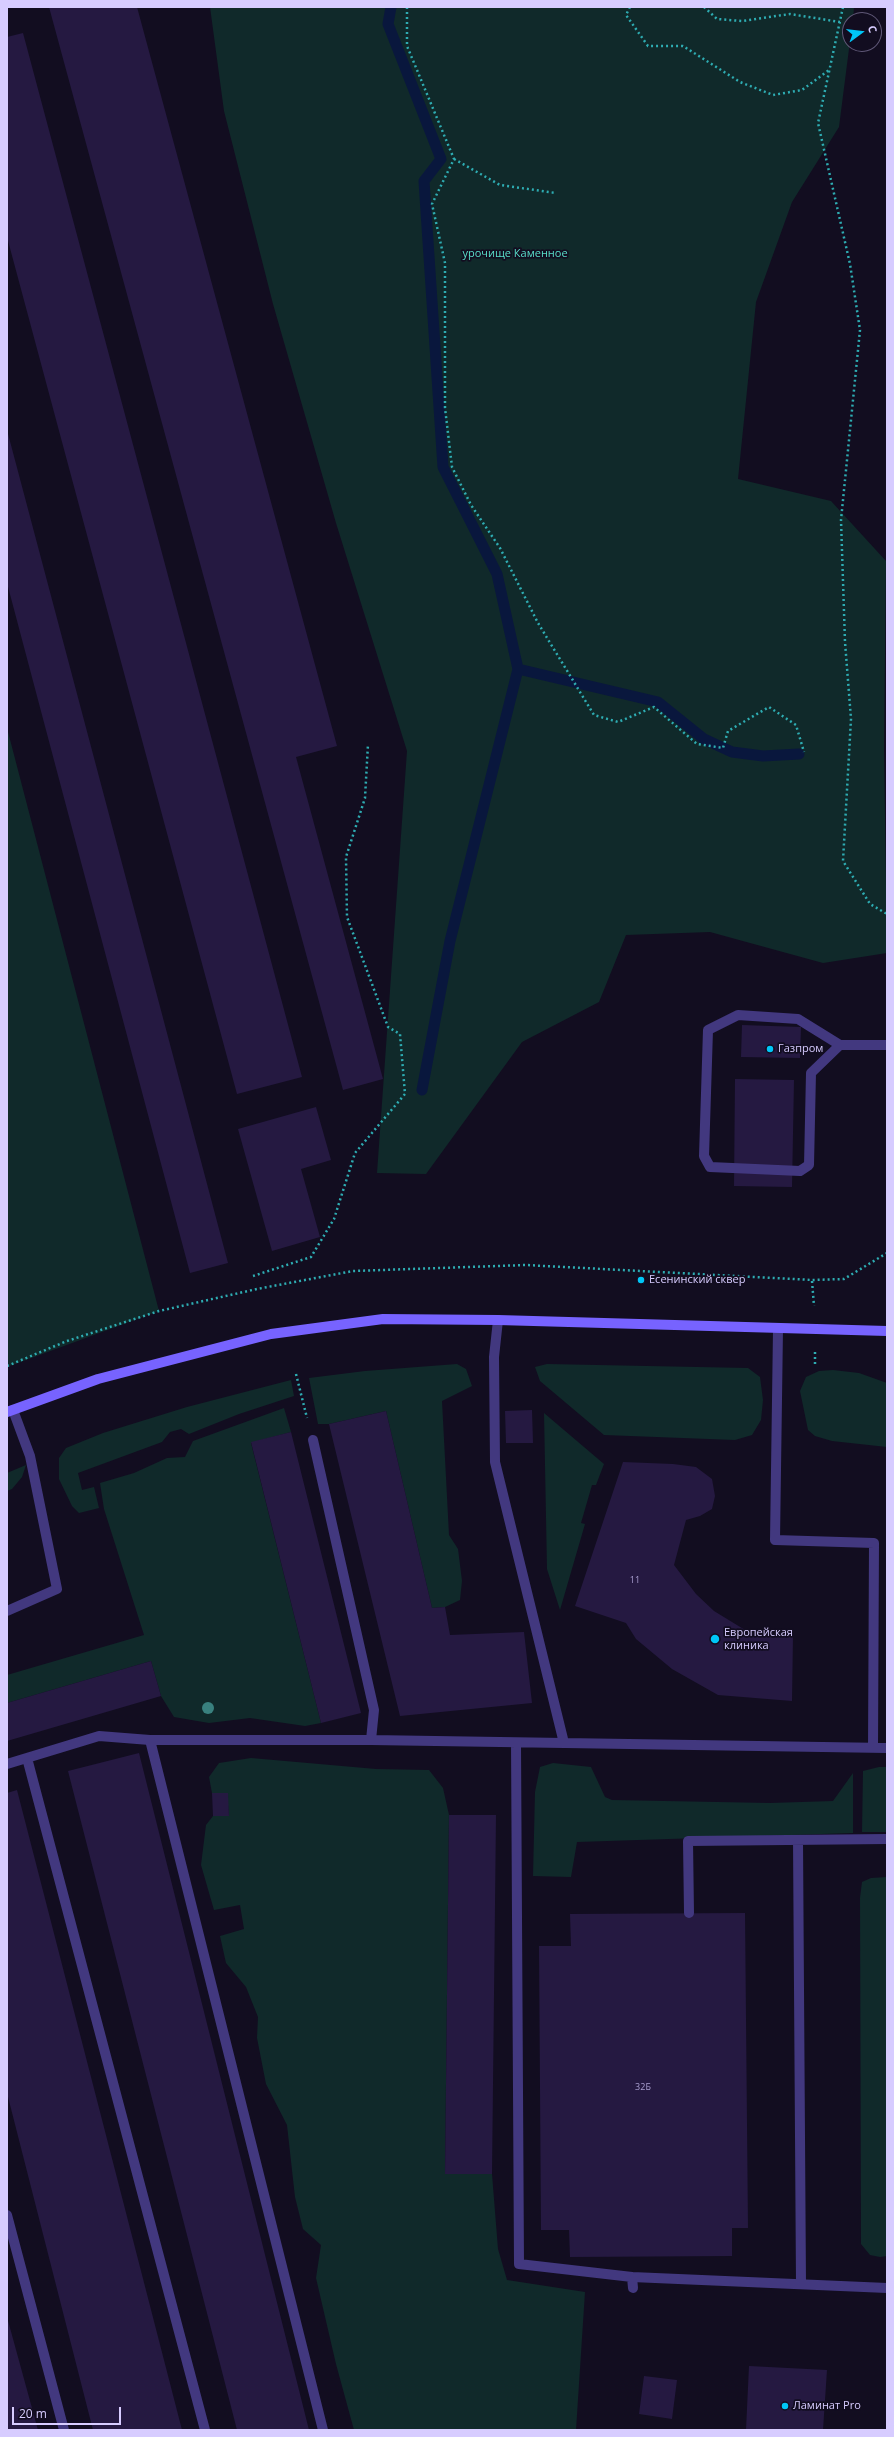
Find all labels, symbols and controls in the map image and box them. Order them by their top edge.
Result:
north arrow [842,12,882,52]
text: С [865,24,881,34]
park label: урочище Каменное [462,247,568,261]
place label: Газпром [778,1042,823,1056]
marker: Газпром [765,1044,775,1054]
place label: Есенинский сквер [649,1273,745,1287]
marker: Есенинский сквер [636,1275,646,1285]
house number: 11 [630,1575,640,1585]
place label: Европейская клиника [724,1626,793,1652]
marker: Европейская клиника [709,1633,721,1645]
house number: 32Б [635,2082,651,2092]
scale bar [14,2399,123,2425]
place label: Ламинат Pro [793,2399,861,2413]
marker: Ламинат Pro [780,2401,790,2411]
text: 20 m [19,2405,47,2422]

